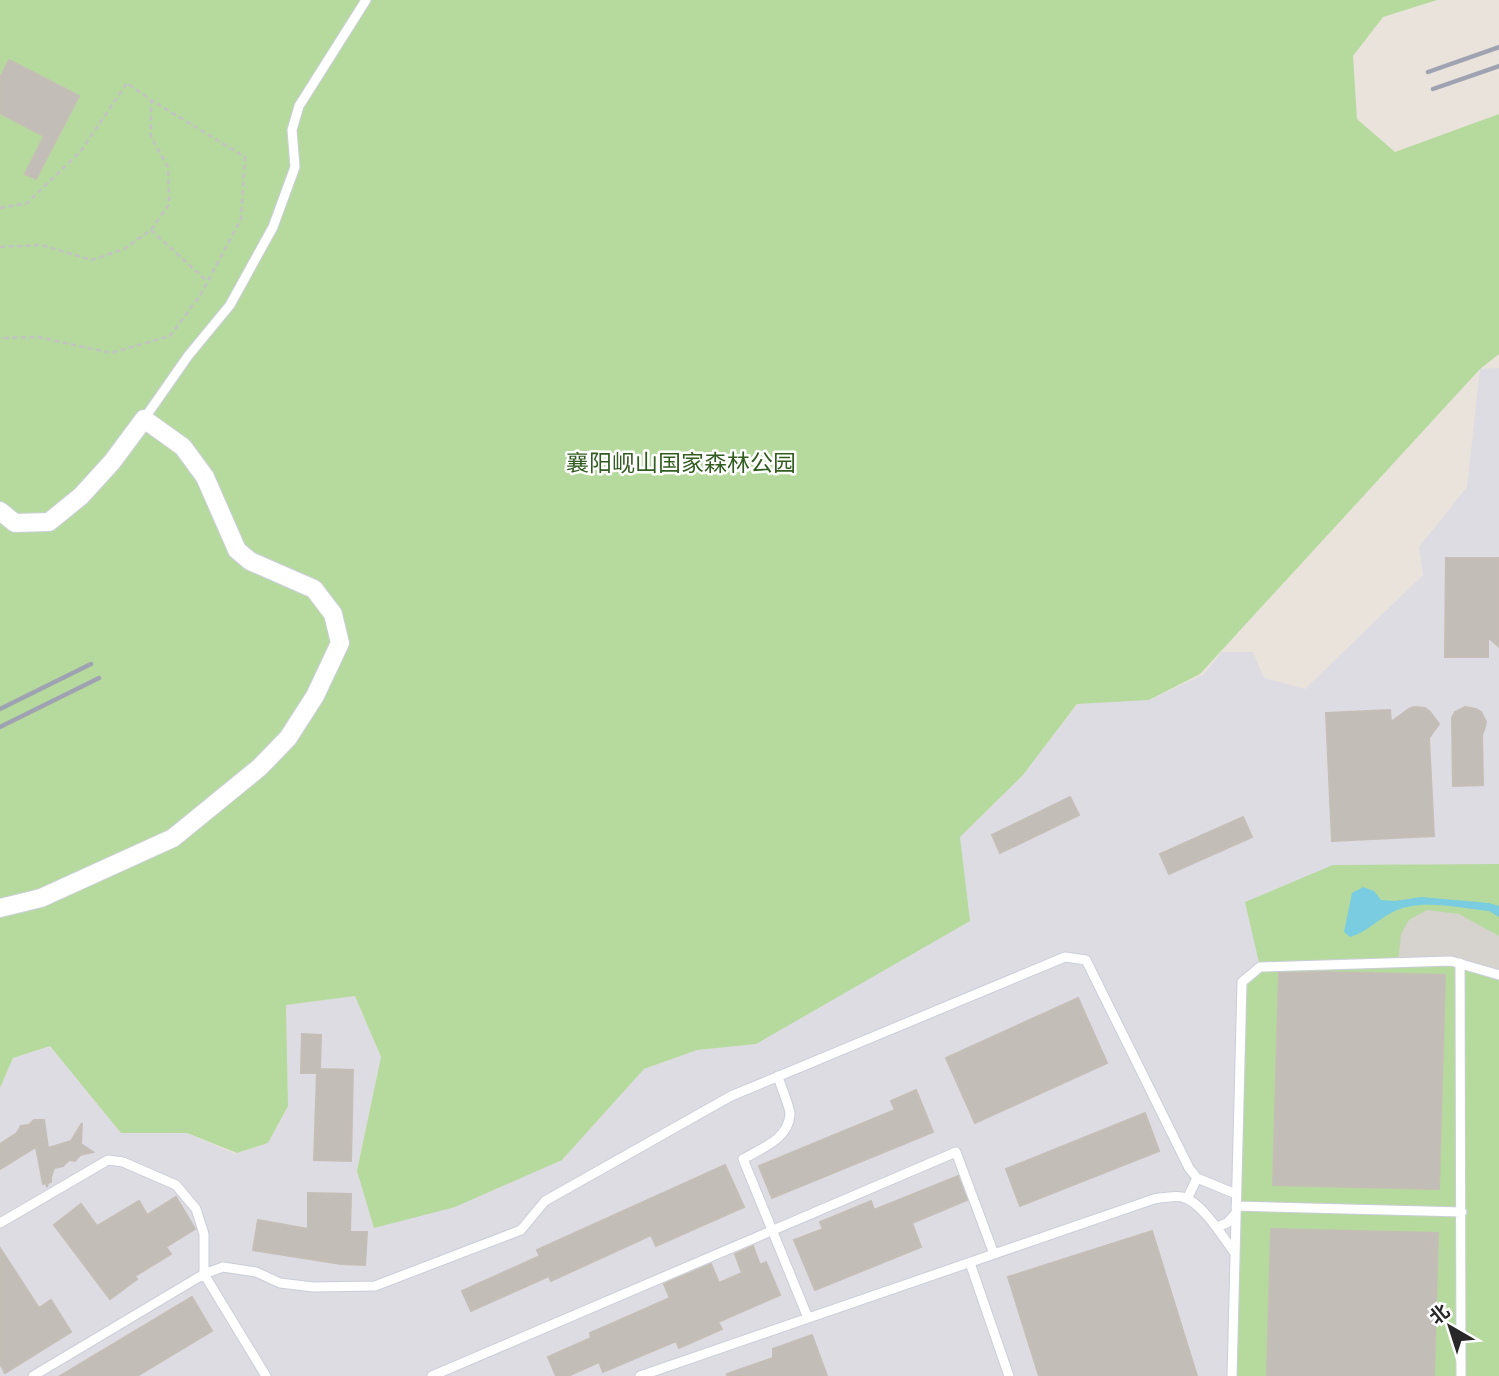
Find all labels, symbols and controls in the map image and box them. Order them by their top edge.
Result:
park label: 襄阳岘山国家森林公园 [566,449,796,477]
north arrow [1415,1292,1485,1362]
text: 北 [1425,1299,1454,1329]

